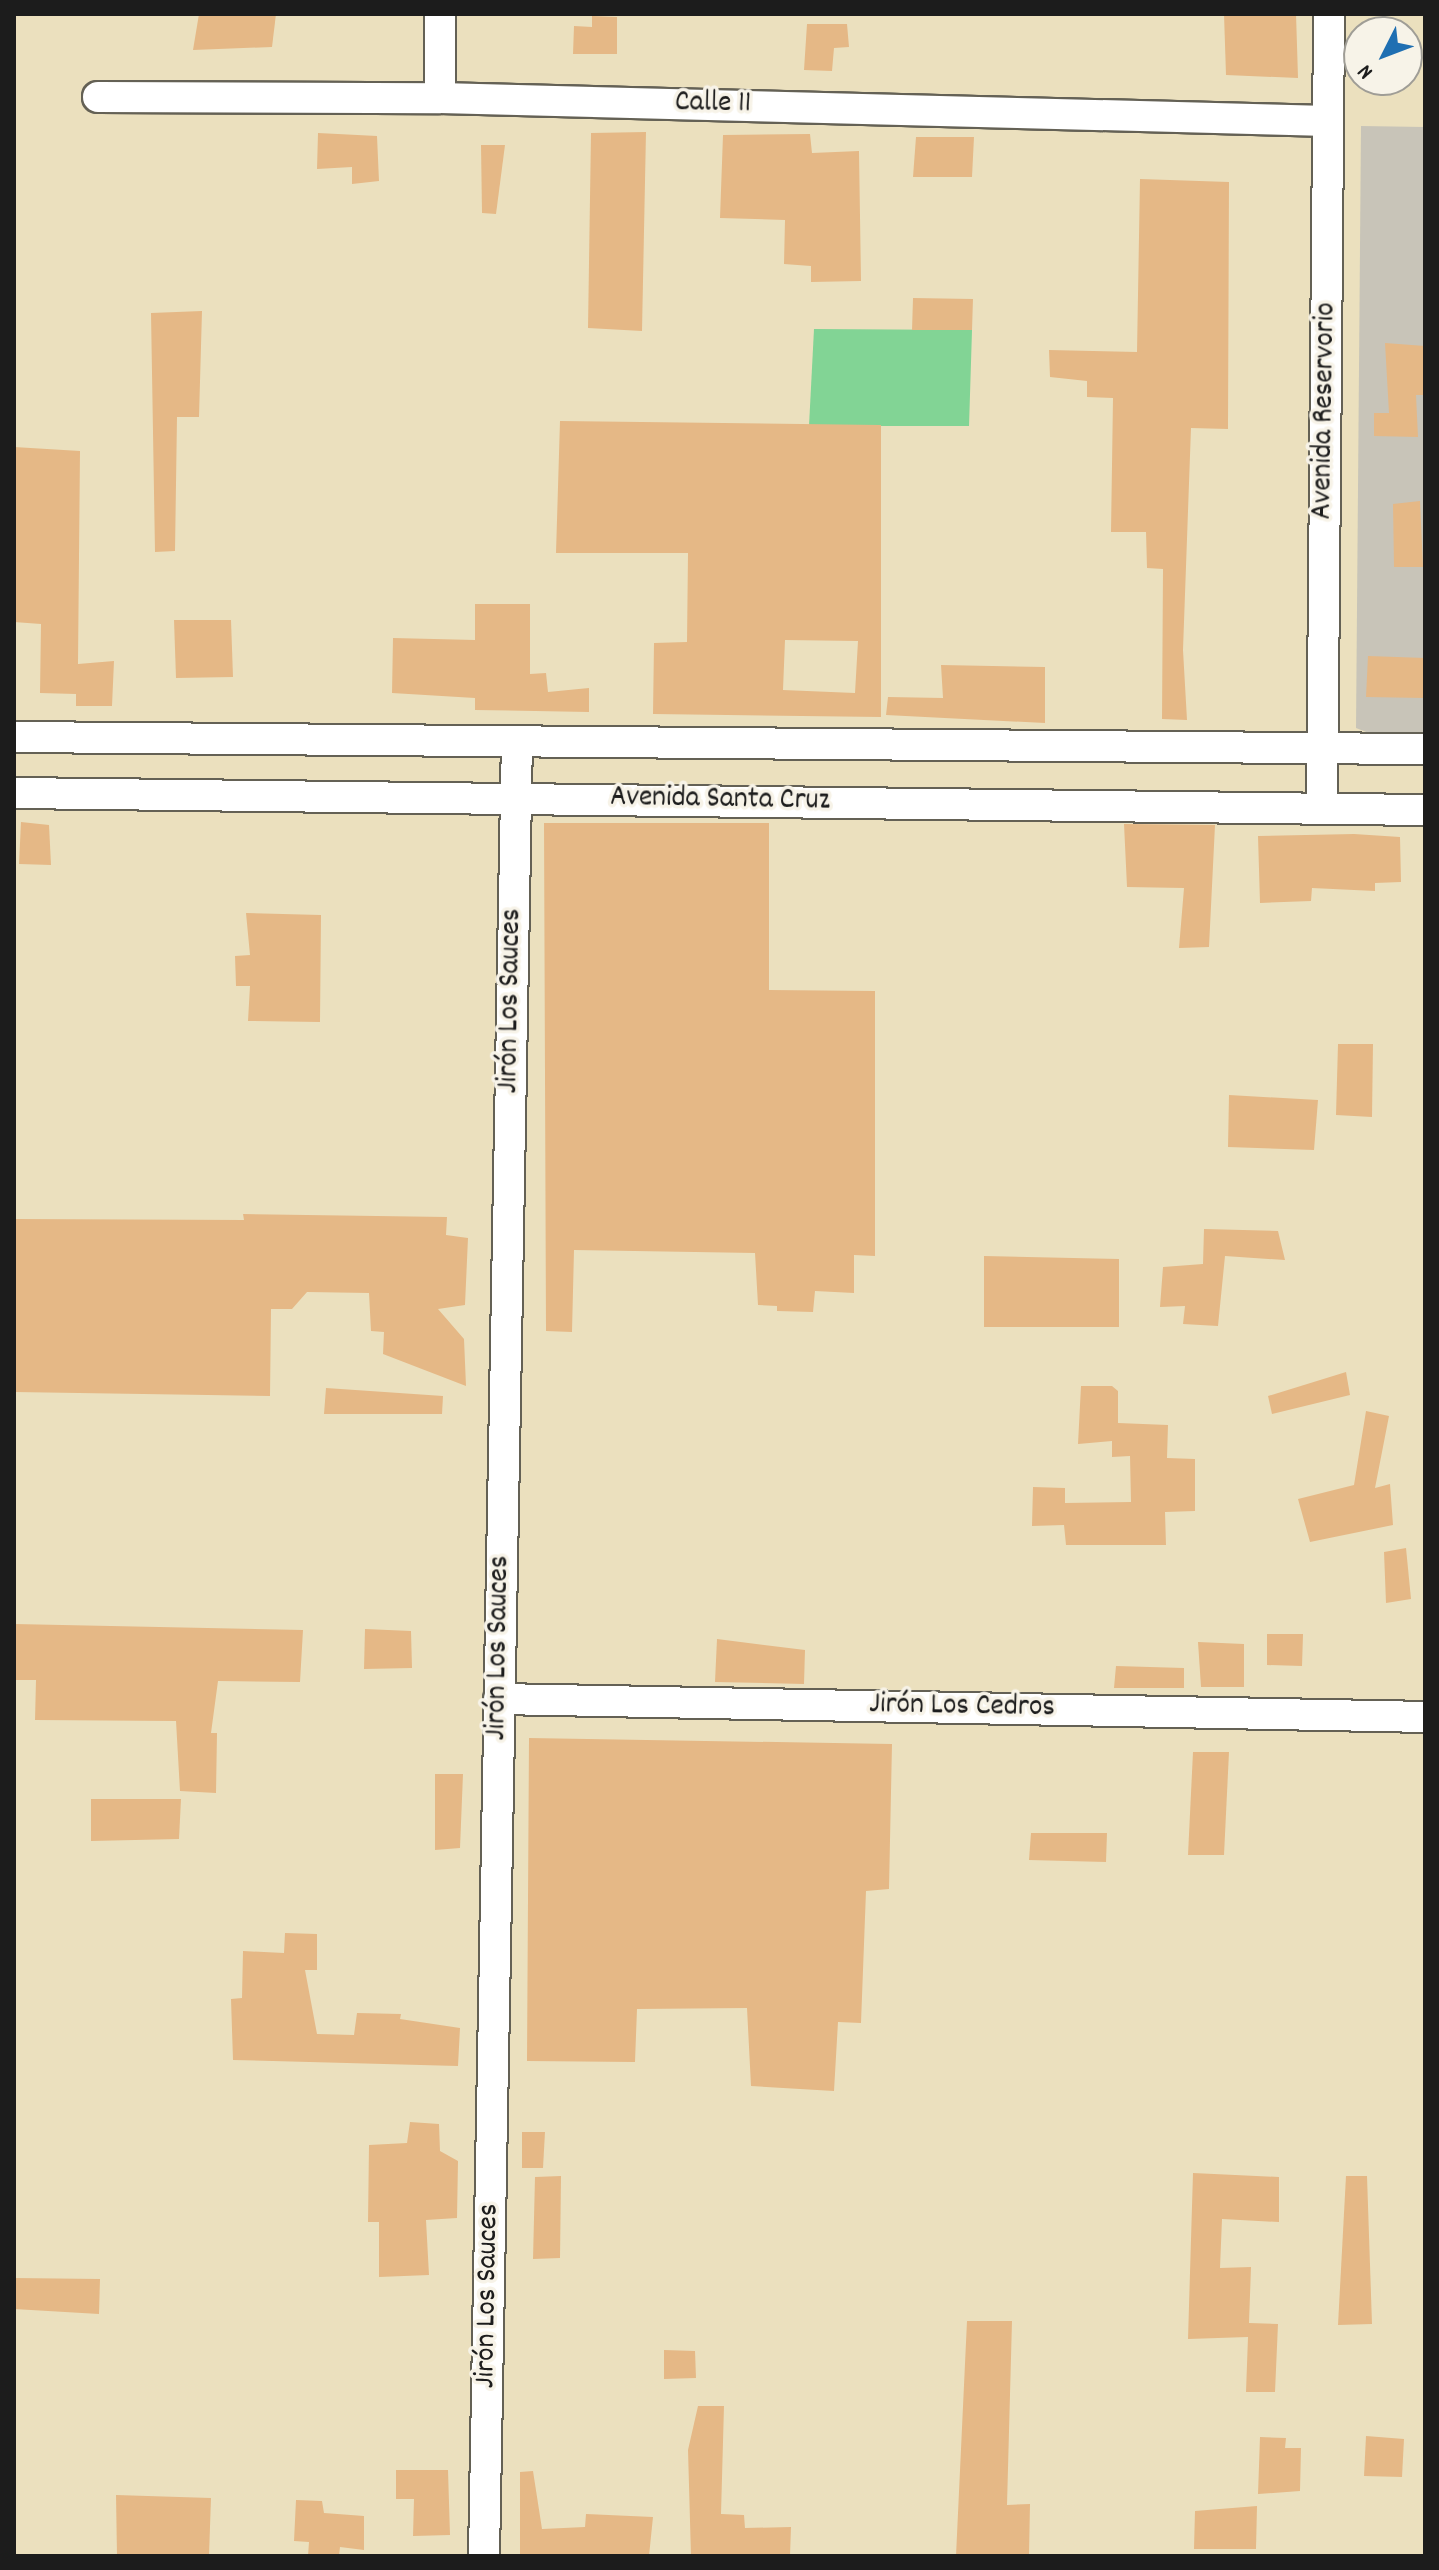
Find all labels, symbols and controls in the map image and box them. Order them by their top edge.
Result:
north arrow [1343,16,1423,96]
text: N [1351,57,1381,85]
street label: Calle 11 [675,86,751,124]
street label: Avenida Reservorio [1306,302,1346,520]
street label: Avenida Santa Cruz [610,781,830,821]
street label: Jirón Los Sauces [492,908,532,1094]
street label: Jirón Los Sauces [480,1555,520,1741]
street label: Jirón Los Cedros [869,1688,1055,1728]
street label: Jirón Los Sauces [469,2203,509,2389]

